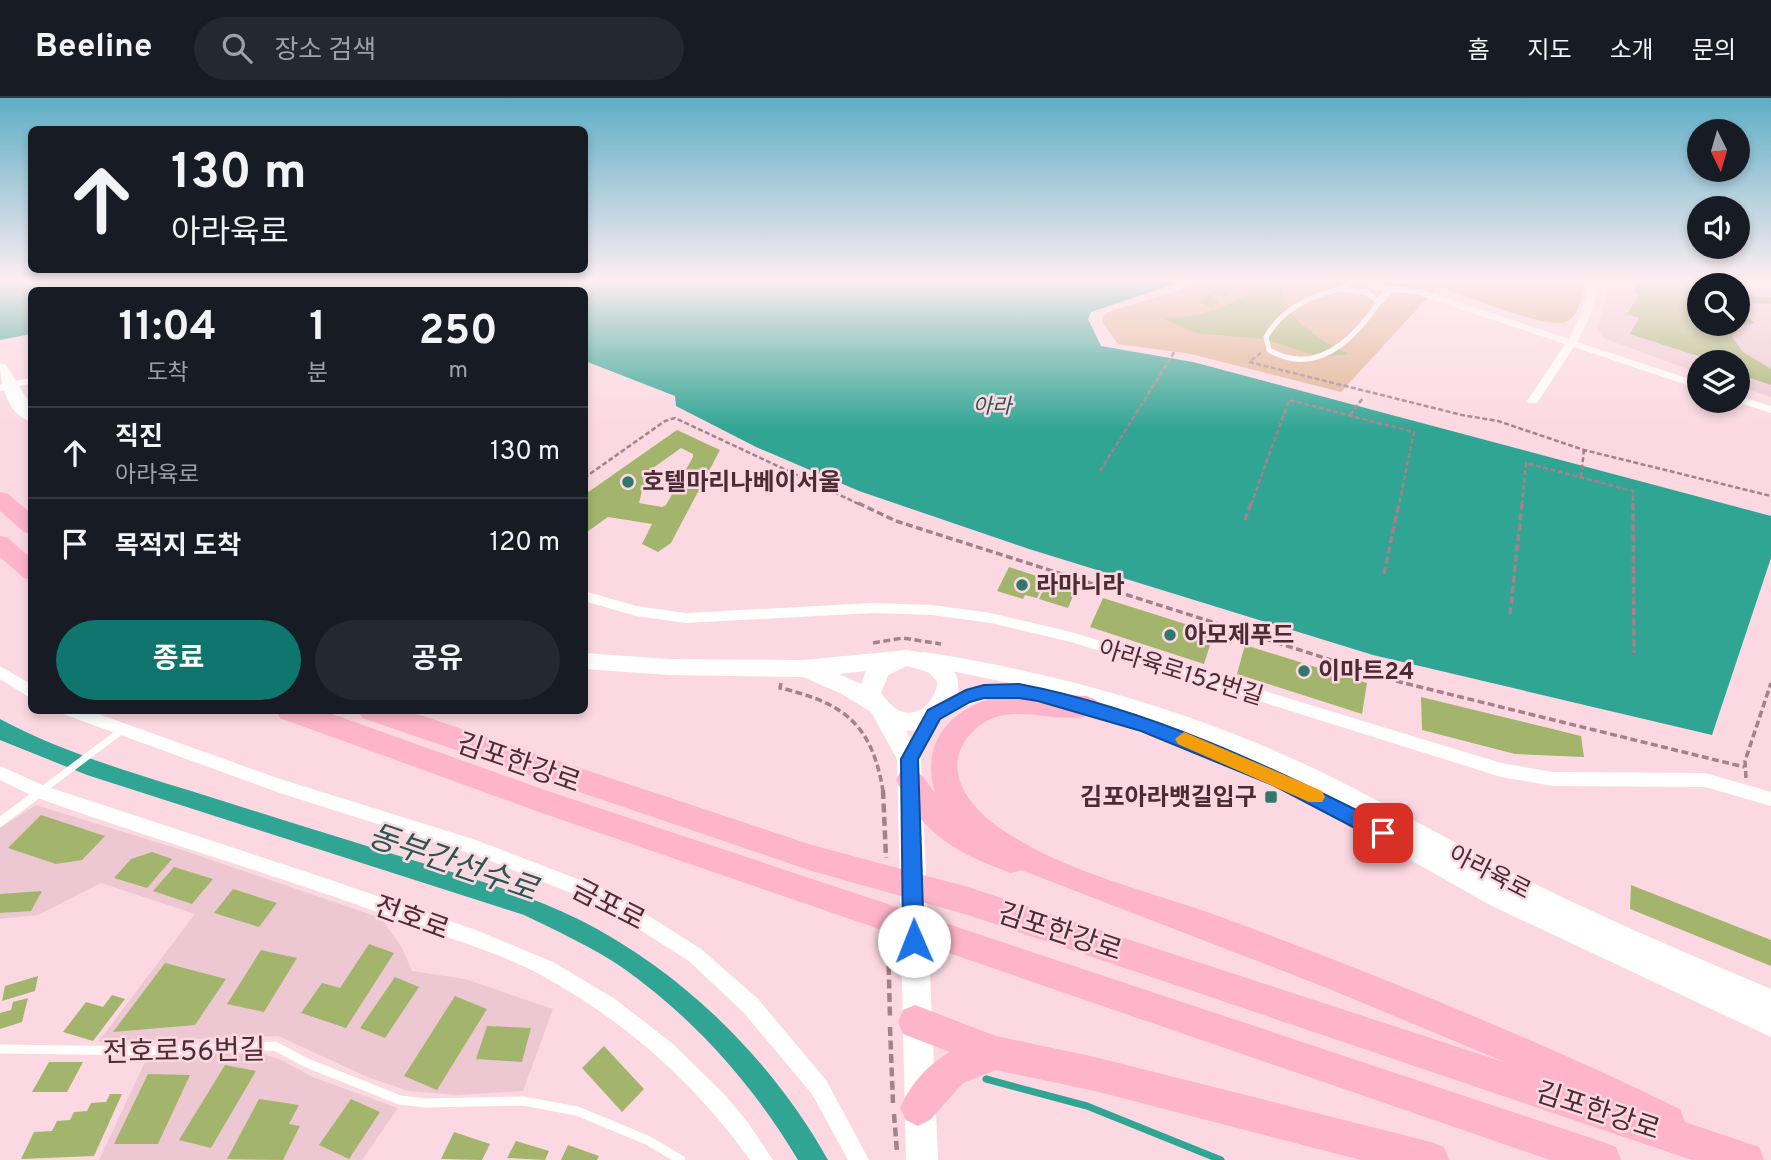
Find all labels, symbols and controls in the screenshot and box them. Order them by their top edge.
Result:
search box [194,17,684,80]
text: Beeline [35,27,152,69]
icon: search [218,29,256,67]
text: 장소 검색 [274,35,376,68]
text: 홈 [1467,37,1489,67]
text: 지도 [1527,37,1572,67]
text: 소개 [1610,37,1654,67]
text: 문의 [1692,37,1736,67]
north arrow [1687,119,1750,182]
map controls [1687,119,1750,413]
text: 130 m [171,144,307,206]
icon: ahead [56,154,147,245]
button: sound [1687,196,1750,259]
text: 아라육로 [171,214,289,254]
button: search [1687,273,1750,336]
text: 11:04 [118,302,217,355]
text: 1 [309,302,326,355]
text: 250 [419,306,498,359]
button: layers [1687,350,1750,413]
text: m [448,357,468,386]
text: 도착 [146,360,189,389]
text: 분 [307,360,328,389]
water label: 아라 [973,394,1014,421]
text: 직진 [115,422,163,455]
icon: ahead [56,434,94,472]
text: 130 m [490,436,560,469]
text: 아라육로 [115,462,200,491]
place label: 호텔마리나베이서울 [642,469,841,499]
marker: 호텔마리나베이서울 [620,474,636,490]
icon: arrive [56,525,94,563]
text: 120 m [490,527,560,560]
text: 목적지 도착 [115,531,241,564]
place label: 라마니라 [1036,572,1124,602]
marker: 라마니라 [1014,577,1030,593]
button: 종료 [56,620,301,700]
button: 공유 [315,620,560,700]
place label: 아모제푸드 [1184,622,1294,652]
marker: 아모제푸드 [1162,627,1178,643]
street label: 아라육로152번길 [1094,635,1267,713]
place label: 이마트24 [1318,658,1414,688]
marker: 이마트24 [1296,663,1312,679]
street label: 김포한강로 [451,727,585,803]
place label: 김포아라뱃길입구 [1080,784,1257,814]
marker: 김포아라뱃길입구 [1263,789,1279,805]
pin [1353,803,1413,863]
icon: arrive [1364,814,1402,852]
water label: 동부간선수로 [362,817,544,913]
street label: 아라육로 [1443,840,1535,907]
street label: 금포로 [565,873,650,940]
street label: 전호로 [369,890,453,950]
street label: 김포한강로 [992,897,1126,971]
position arrow [877,904,951,978]
street label: 전호로56번길 [102,1034,266,1072]
street label: 김포한강로 [1530,1076,1664,1150]

